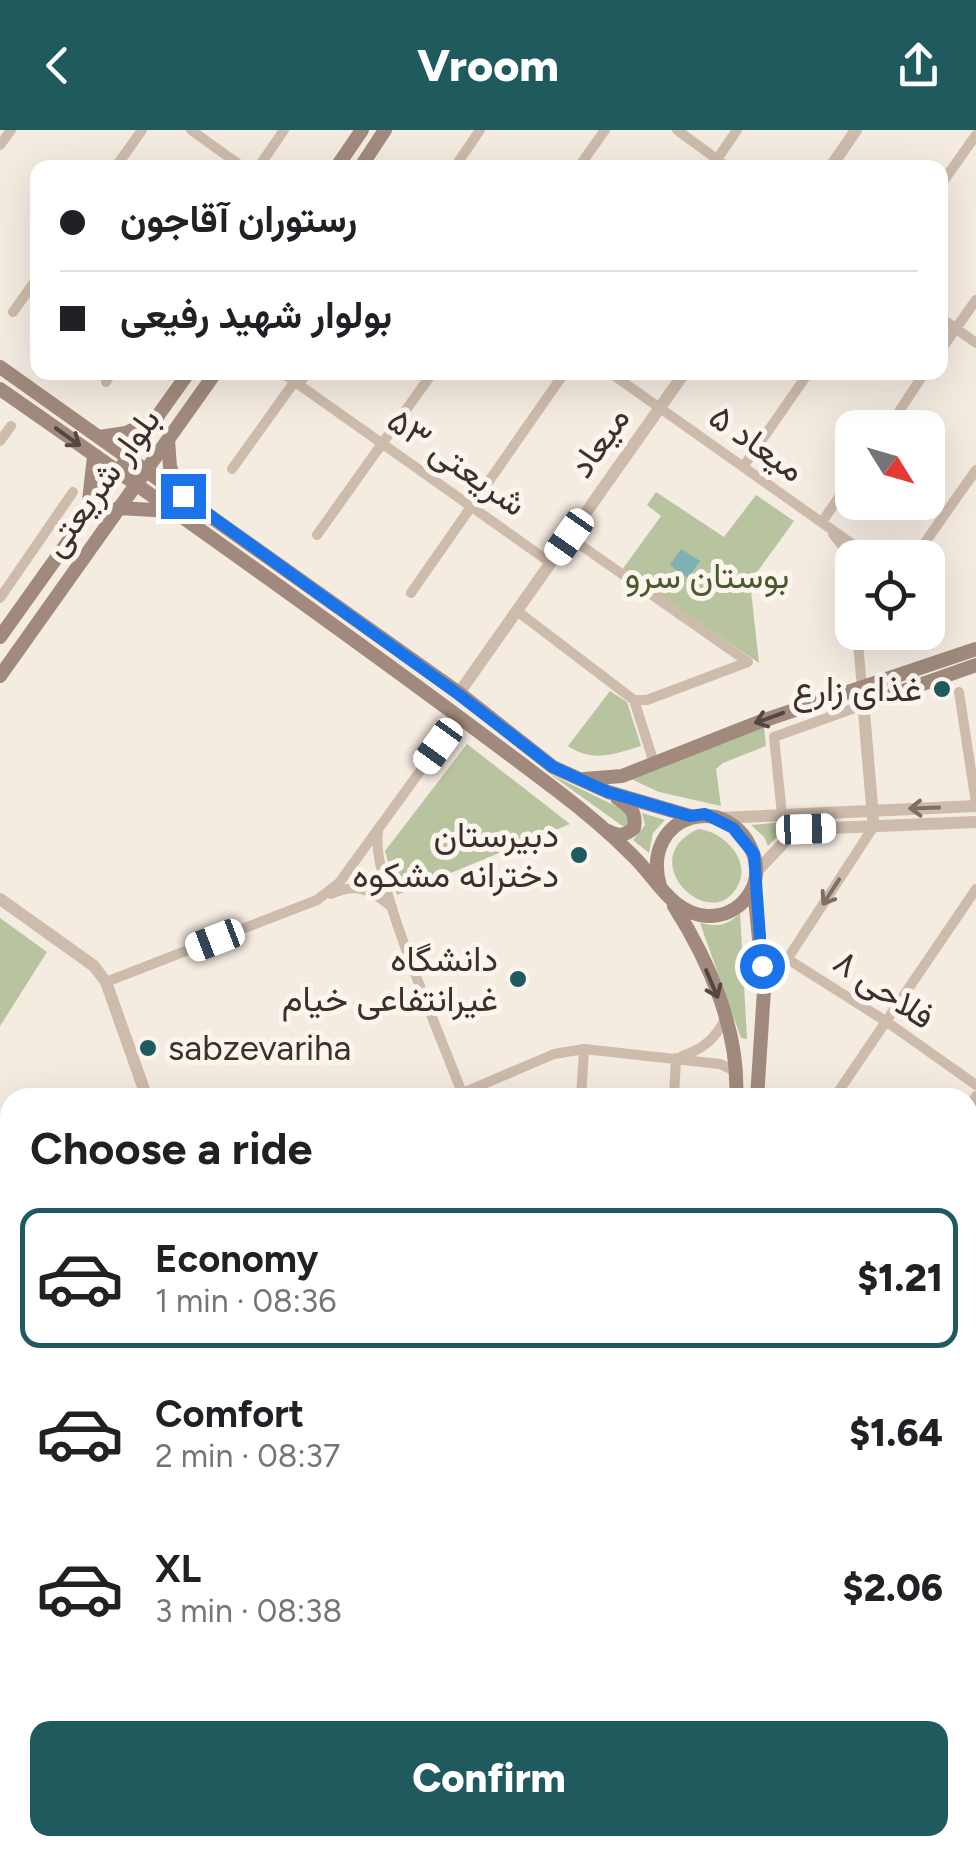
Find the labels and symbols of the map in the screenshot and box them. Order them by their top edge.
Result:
street label: میعاد ۵ [701,395,813,491]
street label: میعاد [560,398,638,486]
street label: شریعتی ۵۳ [379,399,534,526]
street label: بلوار شریعتی [33,400,170,565]
north arrow [835,410,945,520]
one-way arrow [54,426,81,447]
route end [161,474,206,519]
car [540,504,598,570]
park label: بوستان سرو [625,555,789,598]
place label: غذای زارع [792,668,922,713]
marker: غذای زارع [931,678,953,700]
one-way arrow [755,710,786,728]
car [408,713,468,779]
one-way arrow [909,799,941,818]
car [775,813,837,845]
place label: دبیرستان دخترانه مشکوه [352,814,559,897]
marker: دبیرستان دخترانه مشکوه [568,844,590,866]
one-way arrow [821,877,842,906]
car [182,915,248,965]
place label: دانشگاه غیرانتفاعی خیام [282,938,498,1022]
street label: فلاحی ۸ [826,940,942,1038]
route start [740,944,785,989]
marker: دانشگاه غیرانتفاعی خیام [507,968,529,990]
one-way arrow [705,968,723,998]
place label: sabzevariha [168,1027,351,1069]
marker: sabzevariha [137,1037,159,1059]

